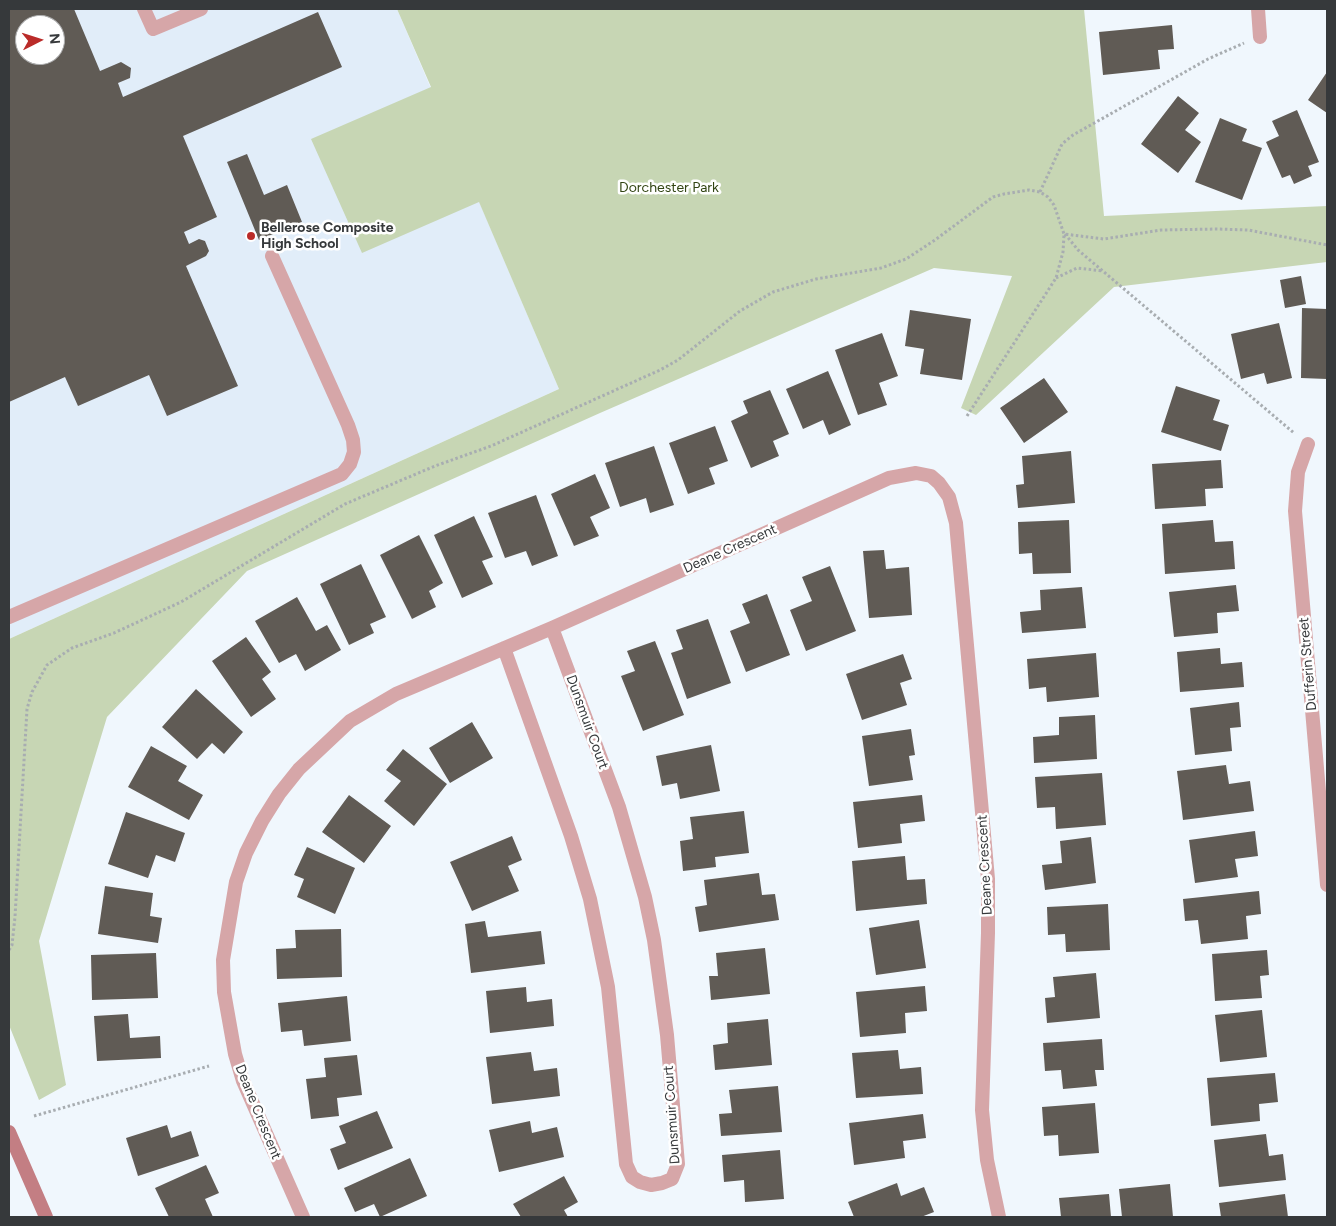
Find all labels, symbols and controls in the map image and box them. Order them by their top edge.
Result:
north arrow [15,15,65,65]
text: N [46,33,63,45]
park label: Dorchester Park [619,180,719,196]
place label: Bellerose Composite High School [261,220,394,252]
marker: Bellerose Composite High School [245,230,257,242]
street label: Deane Crescent [681,521,779,577]
street label: Dufferin Street [1296,617,1320,711]
street label: Dunsmuir Court [562,673,612,771]
street label: Deane Crescent [974,814,996,916]
street label: Deane Crescent [231,1062,285,1162]
street label: Dunsmuir Court [660,1065,684,1165]

